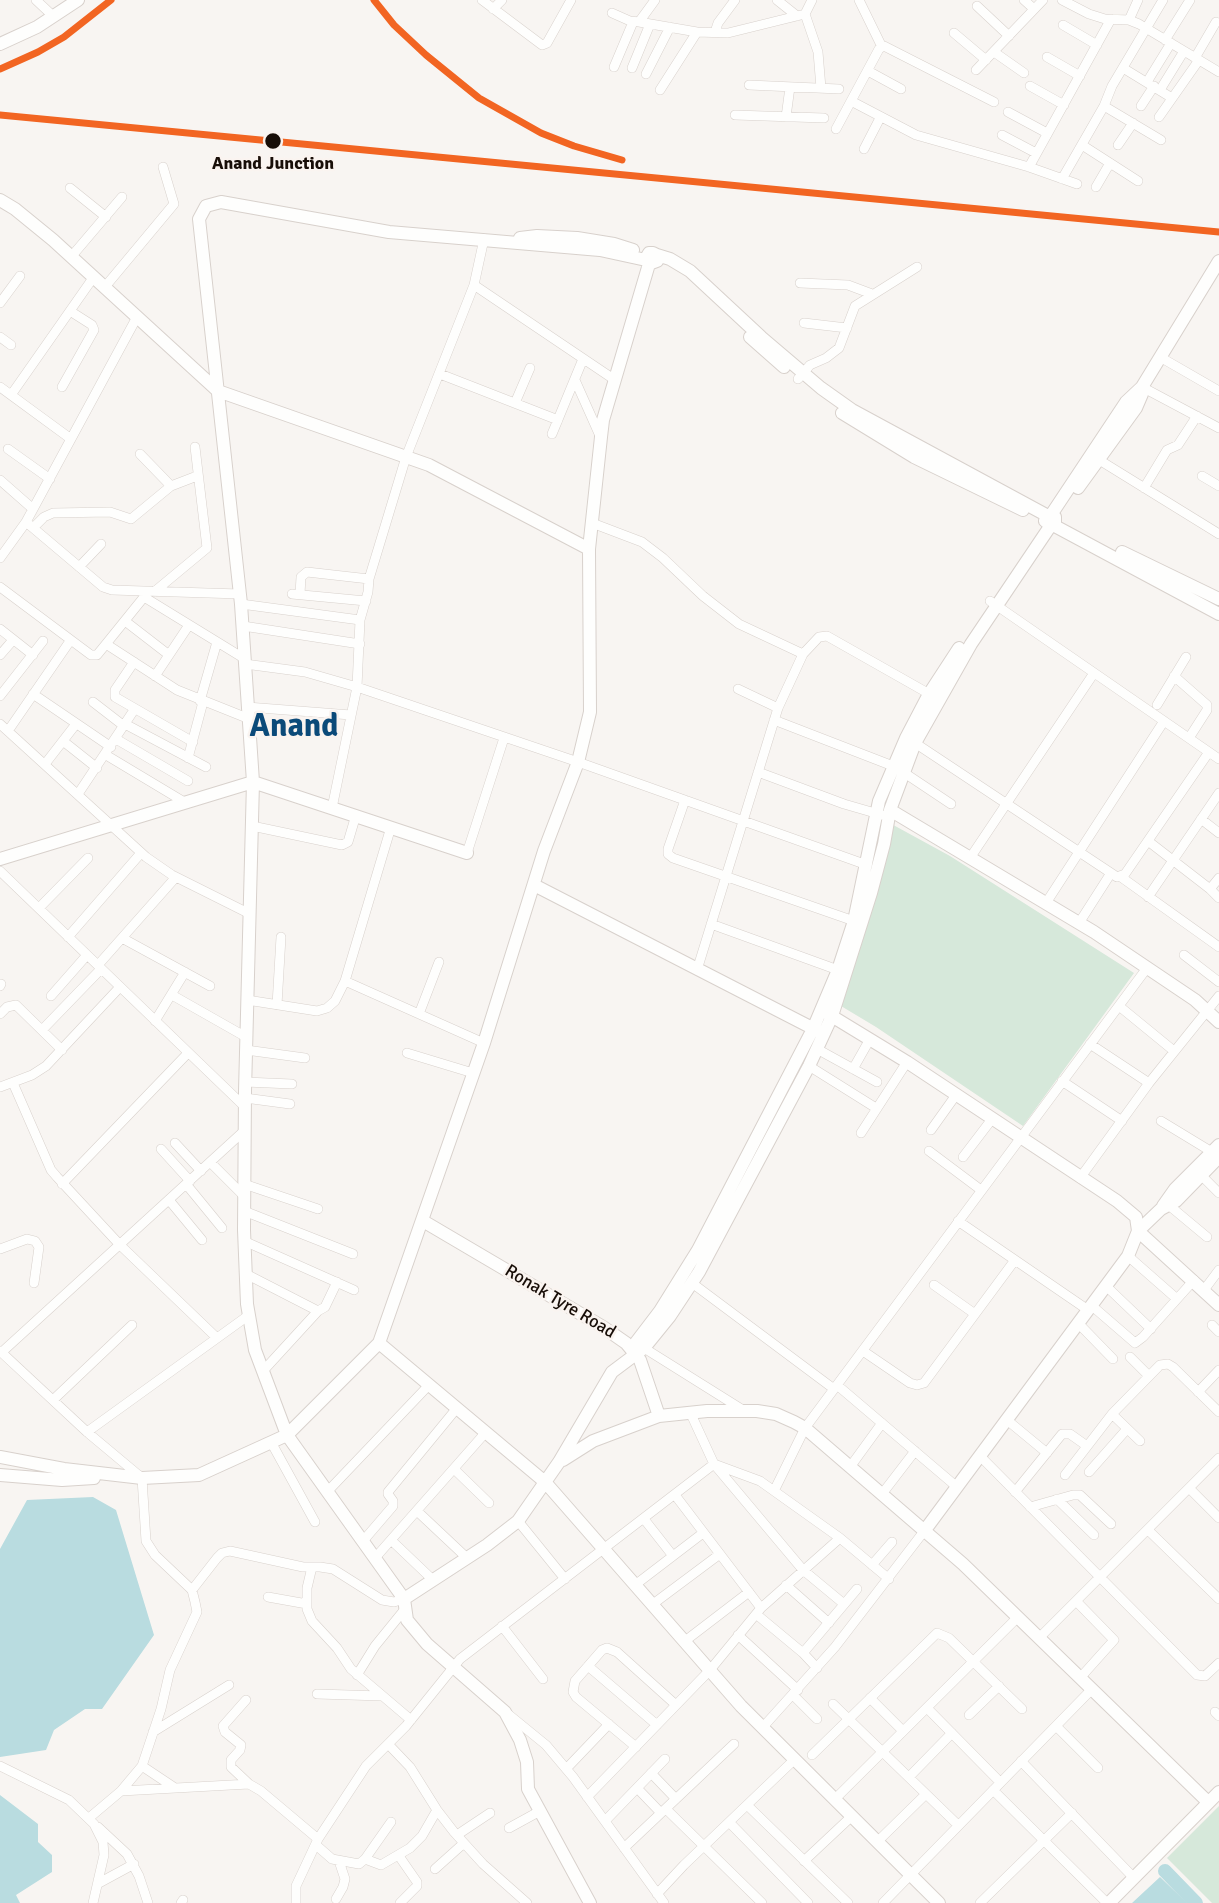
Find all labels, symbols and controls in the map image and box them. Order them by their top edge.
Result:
marker: Anand Junction [263,131,283,151]
place label: Anand Junction [212,153,334,175]
district label: Anand [249,709,339,747]
street label: Ronak Tyre Road [501,1260,619,1344]

